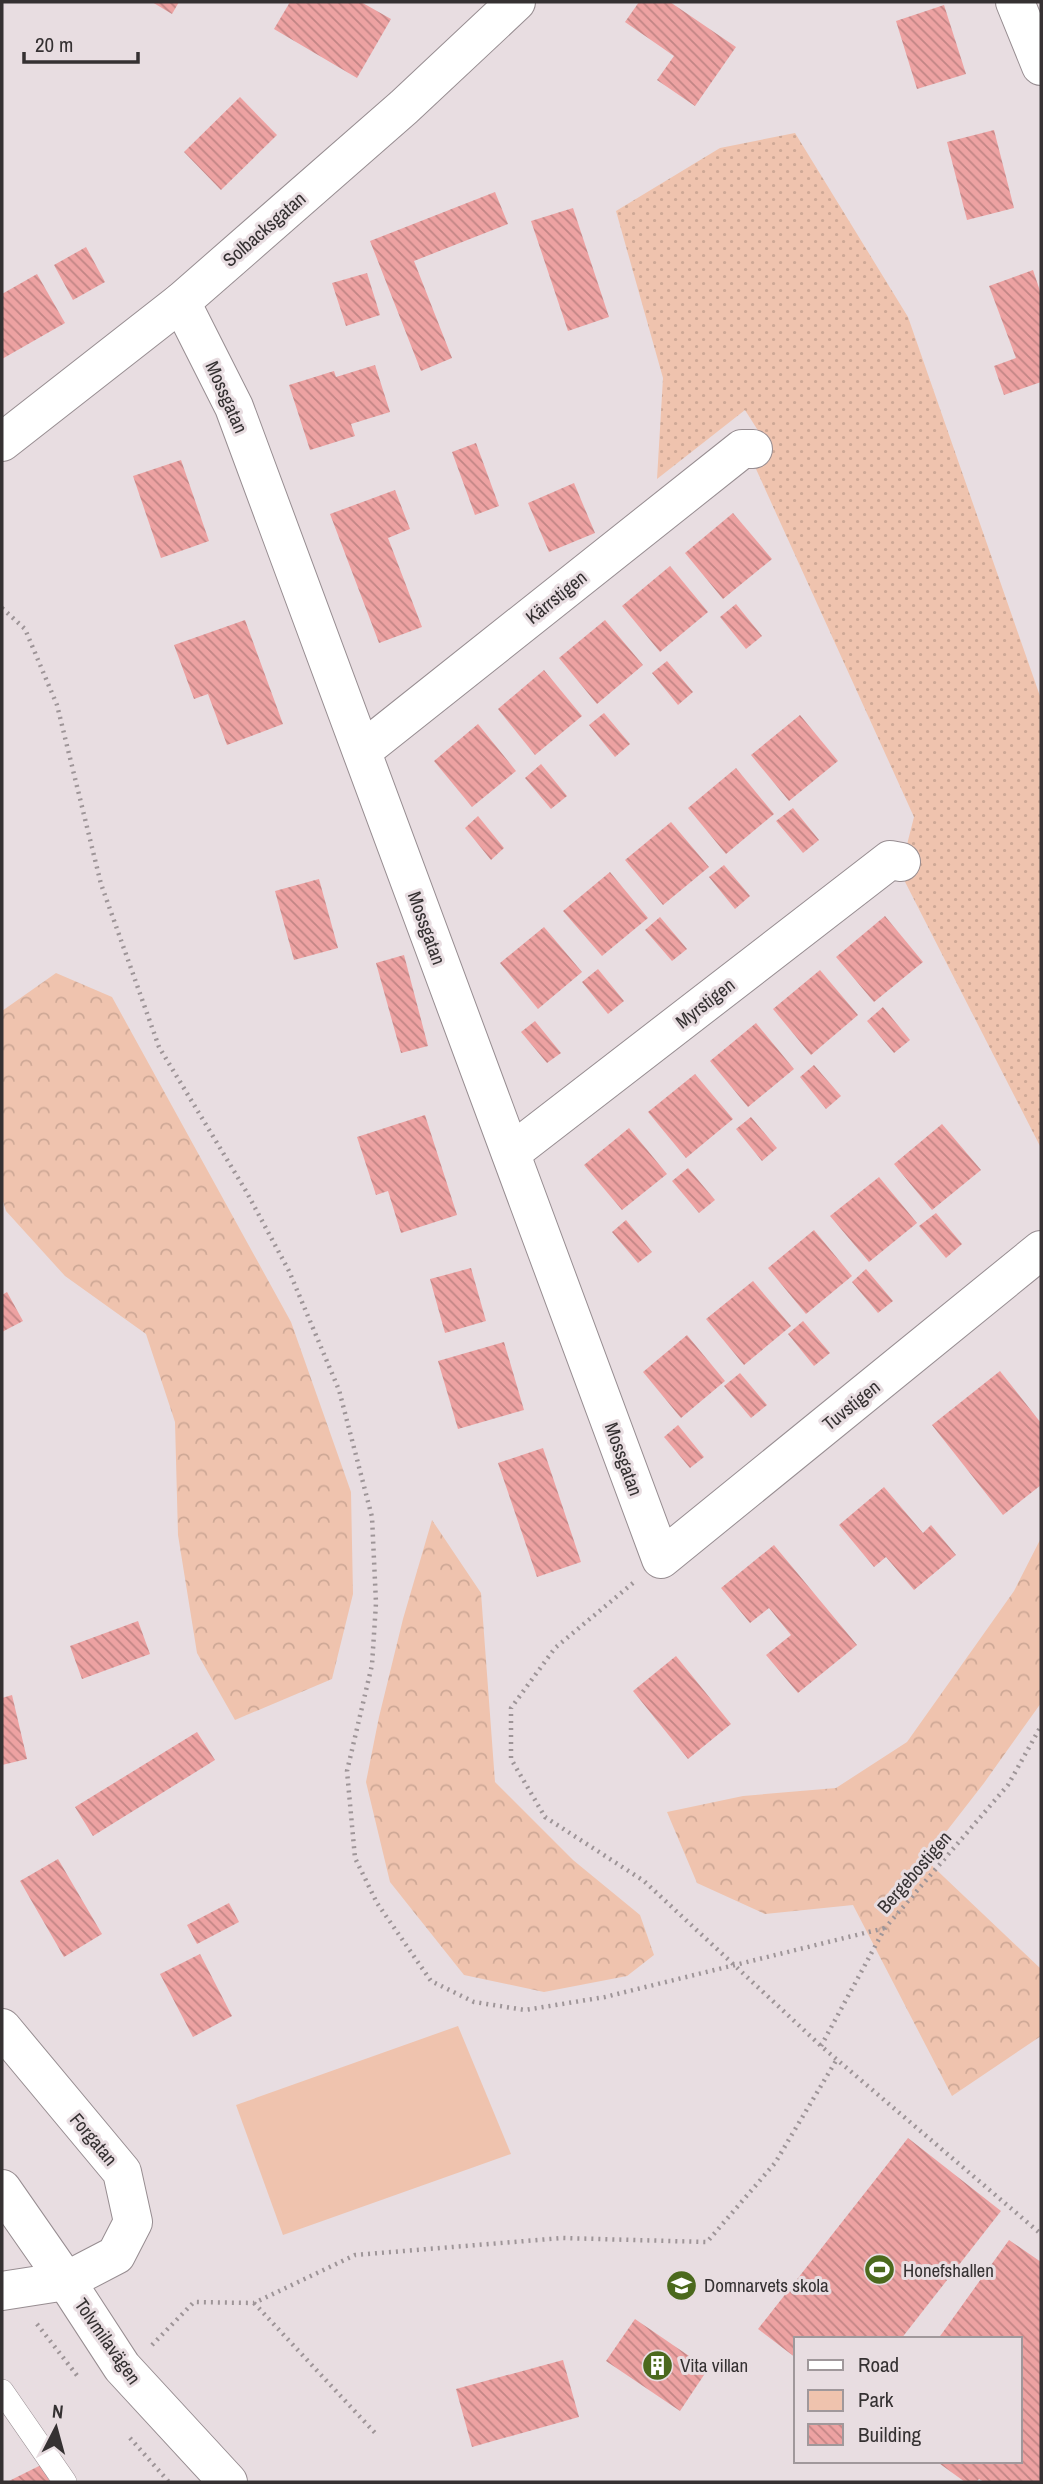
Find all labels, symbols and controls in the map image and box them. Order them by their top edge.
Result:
scale bar [24,21,138,65]
text: 20 m [35,30,73,59]
street label: Solbacksgatan [217,186,311,272]
street label: Mossgatan [200,357,254,437]
street label: Kärrstigen [520,564,592,630]
street label: Mossgatan [402,888,452,968]
street label: Myrstigen [670,972,740,1034]
street label: Tuvstigen [817,1374,885,1436]
street label: Mossgatan [599,1419,649,1499]
street label: Bergebostigen [871,1825,957,1919]
street label: Forgatan [64,2107,124,2171]
sports icon: Honefshallen [863,2253,897,2287]
place label: Honefshallen [903,2257,994,2283]
school or university icon: Domnarvets skola [664,2268,698,2302]
place label: Domnarvets skola [704,2272,829,2298]
street label: Tolvmilavägen [69,2293,147,2389]
legend [794,2337,1022,2463]
building icon: Vita villan [640,2348,674,2382]
text: Road [858,2350,899,2379]
place label: Vita villan [680,2352,748,2378]
text: Park [858,2385,894,2414]
north arrow [21,2393,91,2463]
text: N [51,2398,65,2425]
text: Building [858,2420,922,2449]

